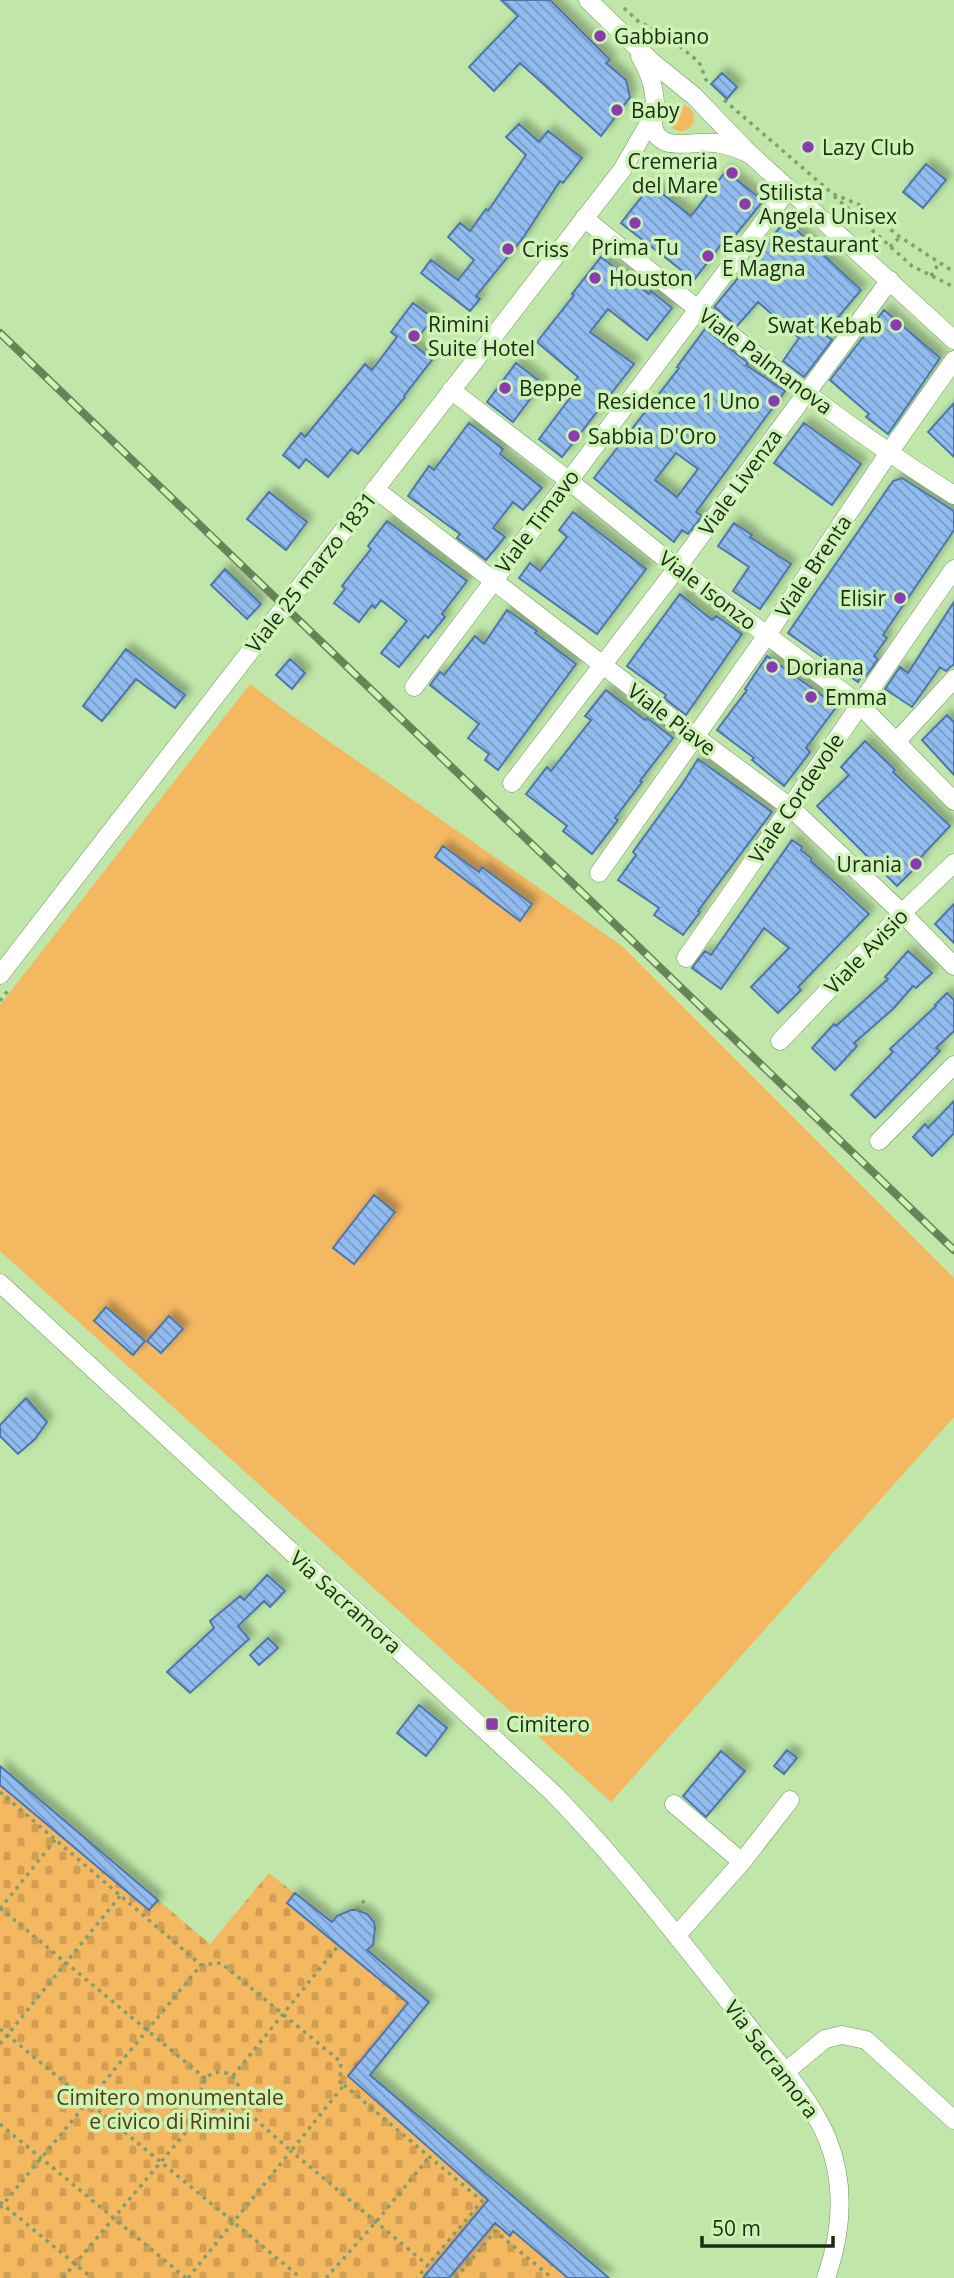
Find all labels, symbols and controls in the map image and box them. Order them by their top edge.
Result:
place label: Gabbiano [614,22,709,50]
marker: Gabbiano [592,28,608,44]
place label: Baby [631,96,680,124]
marker: Baby [609,102,625,118]
place label: Lazy Club [822,133,915,161]
marker: Lazy Club [800,139,816,155]
place label: Cremeria del Mare [628,147,718,199]
marker: Cremeria del Mare [724,165,740,181]
place label: Stilista Angela Unisex [759,178,897,230]
marker: Stilista Angela Unisex [737,196,753,212]
marker: Prima Tu [627,215,643,231]
place label: Easy Restaurant E Magna [722,230,879,282]
place label: Prima Tu [591,233,679,261]
place label: Criss [522,235,569,263]
marker: Criss [500,241,516,257]
marker: Easy Restaurant E Magna [700,248,716,264]
place label: Houston [609,264,693,292]
marker: Houston [587,270,603,286]
street label: Viale Palmanova [694,302,838,420]
place label: Rimini Suite Hotel [428,310,535,362]
place label: Swat Kebab [768,311,882,339]
marker: Swat Kebab [888,317,904,333]
marker: Rimini Suite Hotel [406,328,422,344]
place label: Beppe [519,374,582,402]
marker: Beppe [497,380,513,396]
place label: Residence 1 Uno [597,387,760,415]
marker: Residence 1 Uno [766,393,782,409]
place label: Sabbia D'Oro [588,422,717,450]
street label: Viale Livenza [692,423,788,541]
marker: Sabbia D'Oro [566,428,582,444]
street label: Viale Timavo [489,463,585,579]
street label: Viale 25 marzo 1831 [239,486,383,658]
street label: Viale Brenta [768,509,858,623]
street label: Viale Isonzo [653,544,763,636]
place label: Elisir [840,584,886,612]
marker: Elisir [892,590,908,606]
place label: Doriana [786,653,864,681]
marker: Doriana [764,659,780,675]
street label: Viale Piave [622,677,722,761]
place label: Emma [825,683,887,711]
marker: Emma [803,689,819,705]
street label: Viale Cordevole [742,727,850,869]
place label: Urania [837,850,902,878]
marker: Urania [908,856,924,872]
street label: Viale Avisio [818,902,914,1000]
street label: Via Sacramora [284,1545,408,1659]
place label: Cimitero [506,1710,590,1738]
marker: Cimitero [484,1716,500,1732]
street label: Via Sacramora [718,1994,826,2124]
park label: Cimitero monumentale e civico di Rimini [56,2083,284,2135]
scale bar [702,2204,833,2248]
text: 50 m [712,2214,761,2242]

